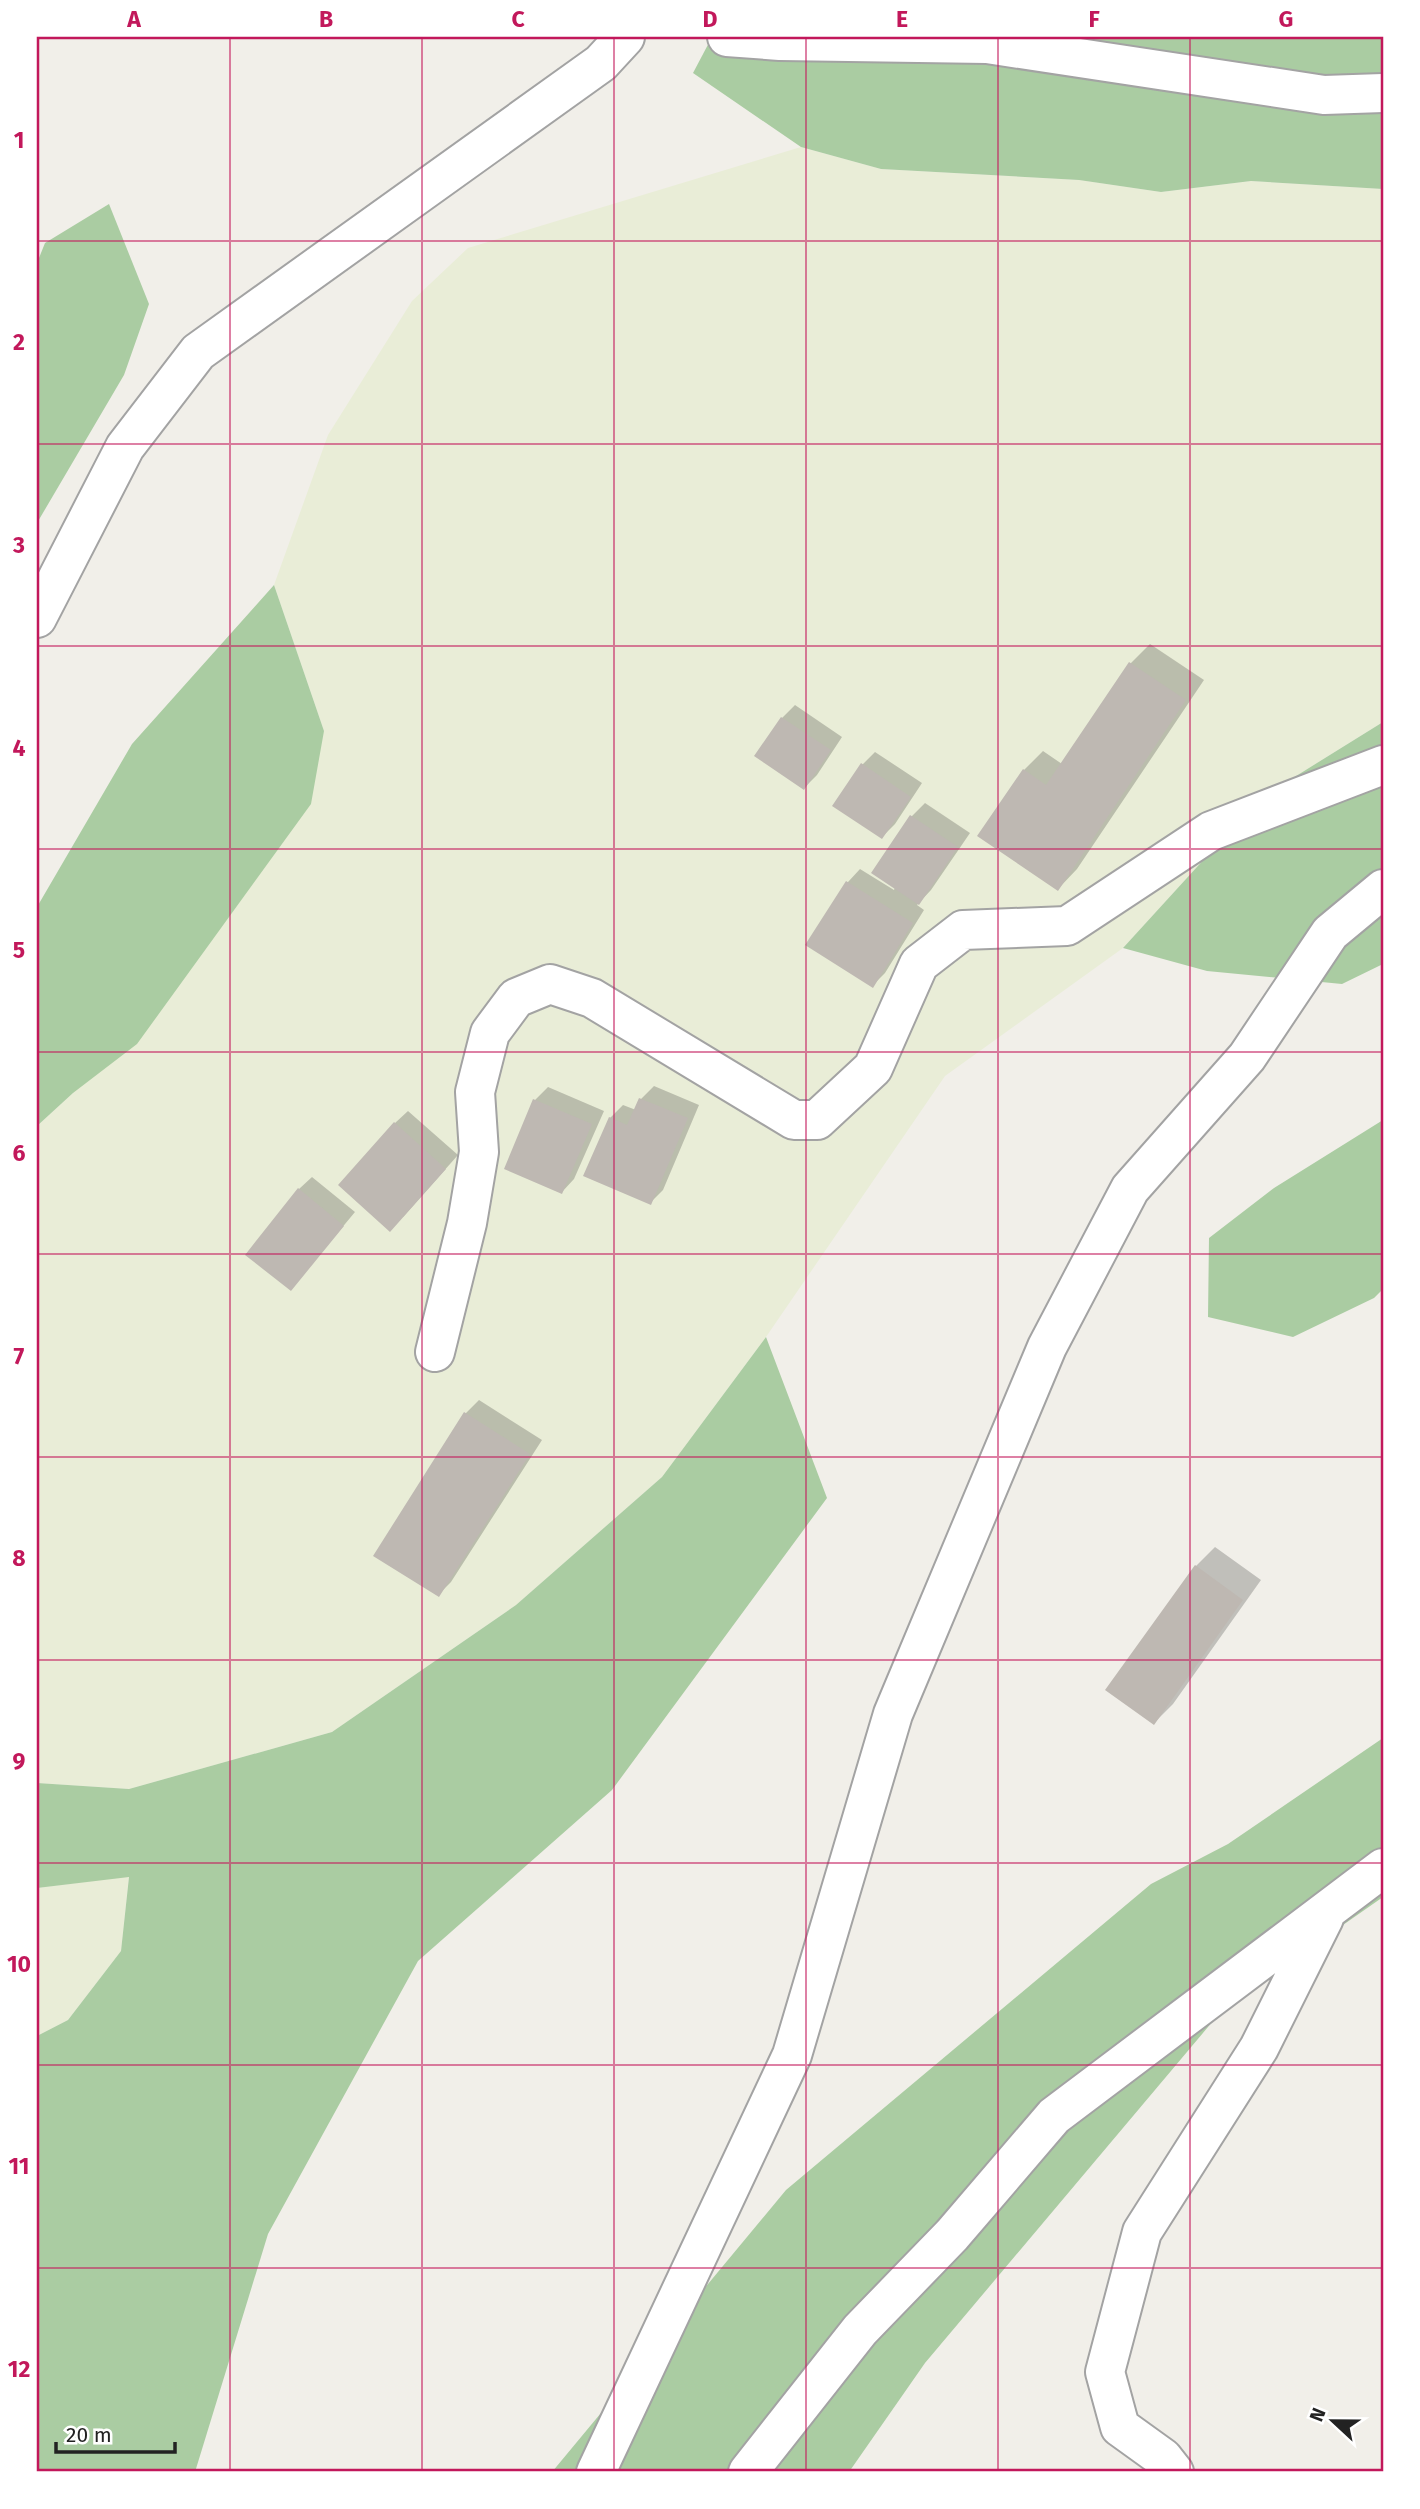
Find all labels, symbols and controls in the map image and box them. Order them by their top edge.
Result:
text: A [126,5,141,33]
text: B [319,5,333,33]
text: C [511,5,525,33]
text: D [703,5,718,33]
text: E [896,5,908,33]
text: F [1088,5,1100,33]
text: G [1279,5,1293,33]
text: 1 [14,126,24,154]
text: 2 [13,328,25,356]
text: 3 [12,531,25,559]
text: 4 [13,734,26,762]
text: 5 [13,936,25,964]
text: 6 [13,1139,26,1167]
text: 7 [14,1342,25,1370]
text: 8 [12,1544,26,1572]
text: 9 [13,1747,26,1775]
text: 10 [7,1950,31,1978]
text: 11 [9,2152,29,2180]
text: 12 [8,2355,30,2383]
north arrow [1298,2386,1368,2456]
text: N [1305,2405,1331,2425]
scale bar [56,2411,175,2455]
text: 20 m [66,2422,112,2448]

